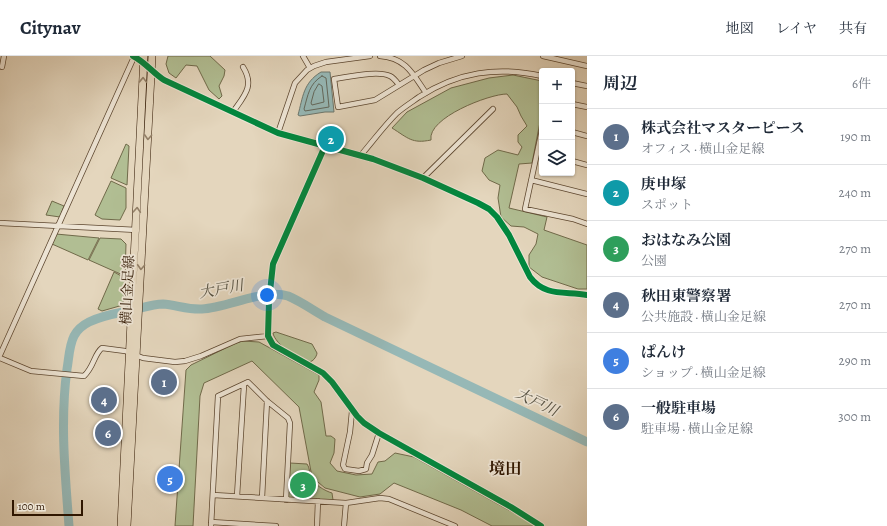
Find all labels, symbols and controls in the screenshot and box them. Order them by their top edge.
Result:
text: Citynav [20,15,81,41]
text: 地図 [726,19,754,38]
text: レイヤ [776,19,817,38]
text: 共有 [839,19,867,38]
map controls [539,68,575,176]
button: + [539,68,575,104]
text: 周辺 [603,72,637,95]
text: 6件 [852,75,871,92]
one-way arrow [139,77,148,83]
button: − [539,104,575,140]
text: 株式会社マスターピース [641,118,805,138]
pin: 2 [318,124,344,154]
text: 1 [614,128,618,145]
text: 190 m [840,128,871,145]
one-way arrow [143,134,152,140]
button: layers [539,140,575,176]
text: オフィス · 横山金足線 [641,140,764,157]
text: 庚申塚 [641,174,686,194]
text: 2 [613,184,619,201]
text: 240 m [839,184,871,201]
text: スポット [641,196,693,213]
one-way arrow [132,207,141,213]
text: おはなみ公園 [641,230,731,250]
text: 3 [613,240,619,257]
text: 270 m [839,240,871,257]
text: 公園 [641,252,667,269]
street label: 横山金足線 [116,255,139,325]
one-way arrow [136,264,145,270]
water label: 大戸川 [197,275,247,303]
your location [257,285,277,305]
text: 秋田東警察署 [641,286,731,306]
text: 4 [613,296,619,313]
text: 270 m [839,296,871,313]
text: 公共施設 · 横山金足線 [641,308,766,325]
text: ぱんけ [641,342,686,362]
text: 5 [613,352,619,369]
text: 290 m [839,352,871,369]
text: ショップ · 横山金足線 [641,364,765,381]
pin: 1 [151,367,177,397]
water label: 大戸川 [512,383,563,422]
pin: 4 [91,385,117,415]
text: 一般駐車場 [641,398,716,418]
text: 6 [613,408,619,425]
text: 300 m [838,408,871,425]
pin: 6 [95,418,121,448]
text: 駐車場 · 横山金足線 [641,420,753,437]
district label: 境田 [489,458,521,480]
pin: 5 [157,464,183,494]
pin: 3 [290,470,316,500]
scale bar [12,498,83,517]
text: 100 m [18,499,45,514]

